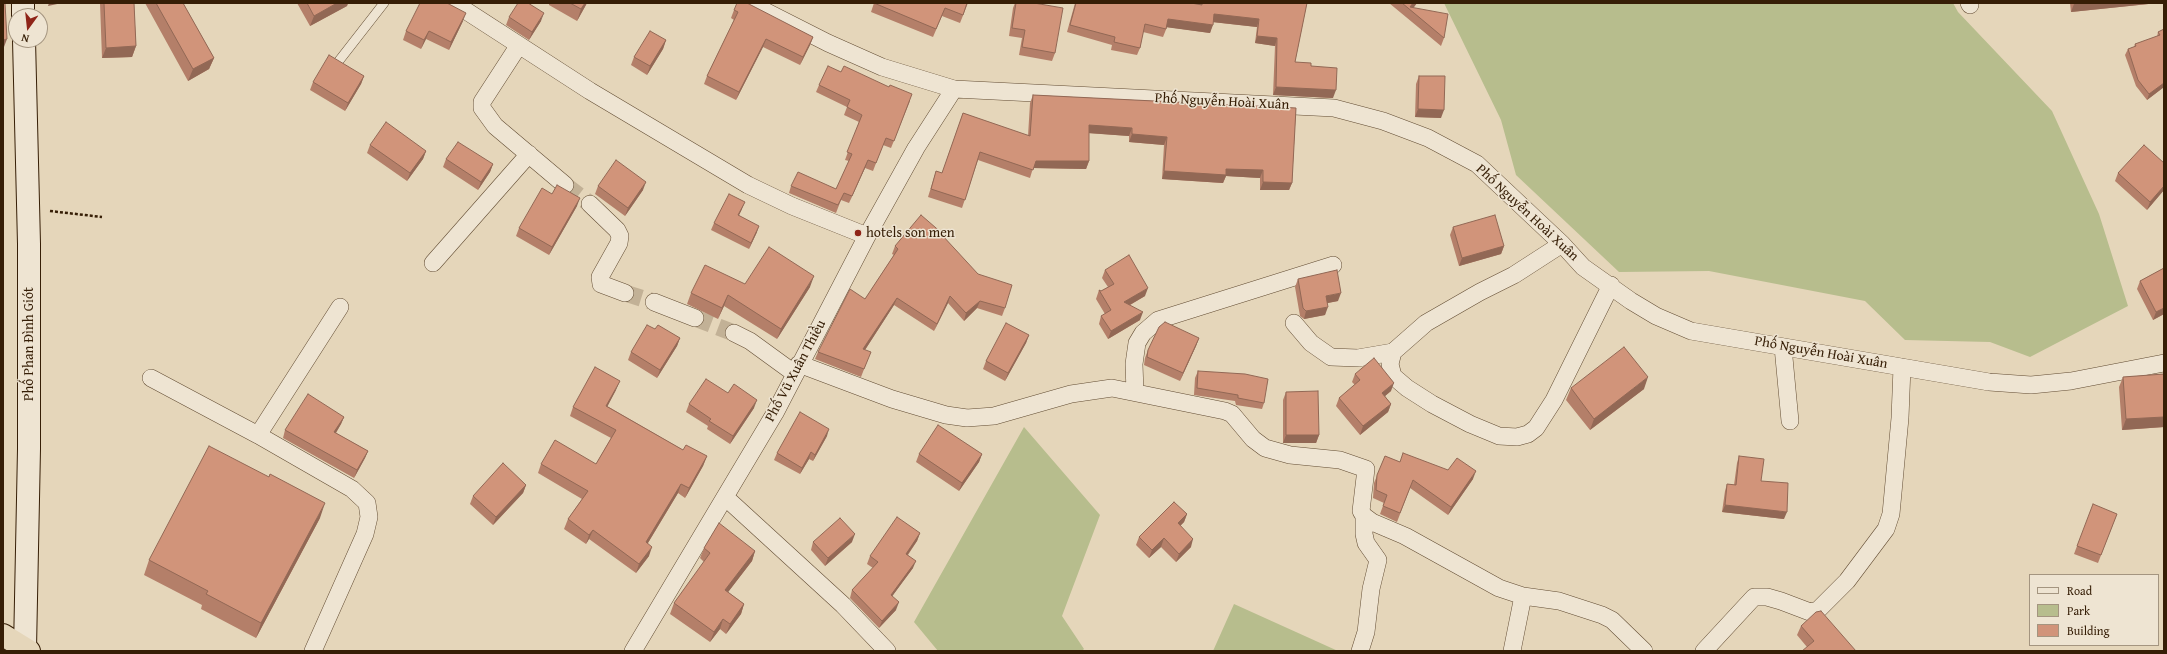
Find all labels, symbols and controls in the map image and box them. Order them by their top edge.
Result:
north arrow [8,8,48,48]
text: N [20,30,31,47]
street label: Phố Nguyễn Hoài Xuân [1154,90,1290,114]
street label: Phố Nguyễn Hoài Xuân [1472,161,1582,265]
place label: hotels son men [866,225,955,241]
marker: hotels son men [853,228,863,238]
street label: Phố Phan Đình Giót [21,287,37,401]
street label: Phố Vũ Xuân Thiều [762,317,830,425]
street label: Phố Nguyễn Hoài Xuân [1753,333,1889,373]
legend [2029,574,2159,646]
text: Road [2067,582,2092,599]
text: Park [2067,602,2090,619]
text: Building [2067,622,2110,639]

